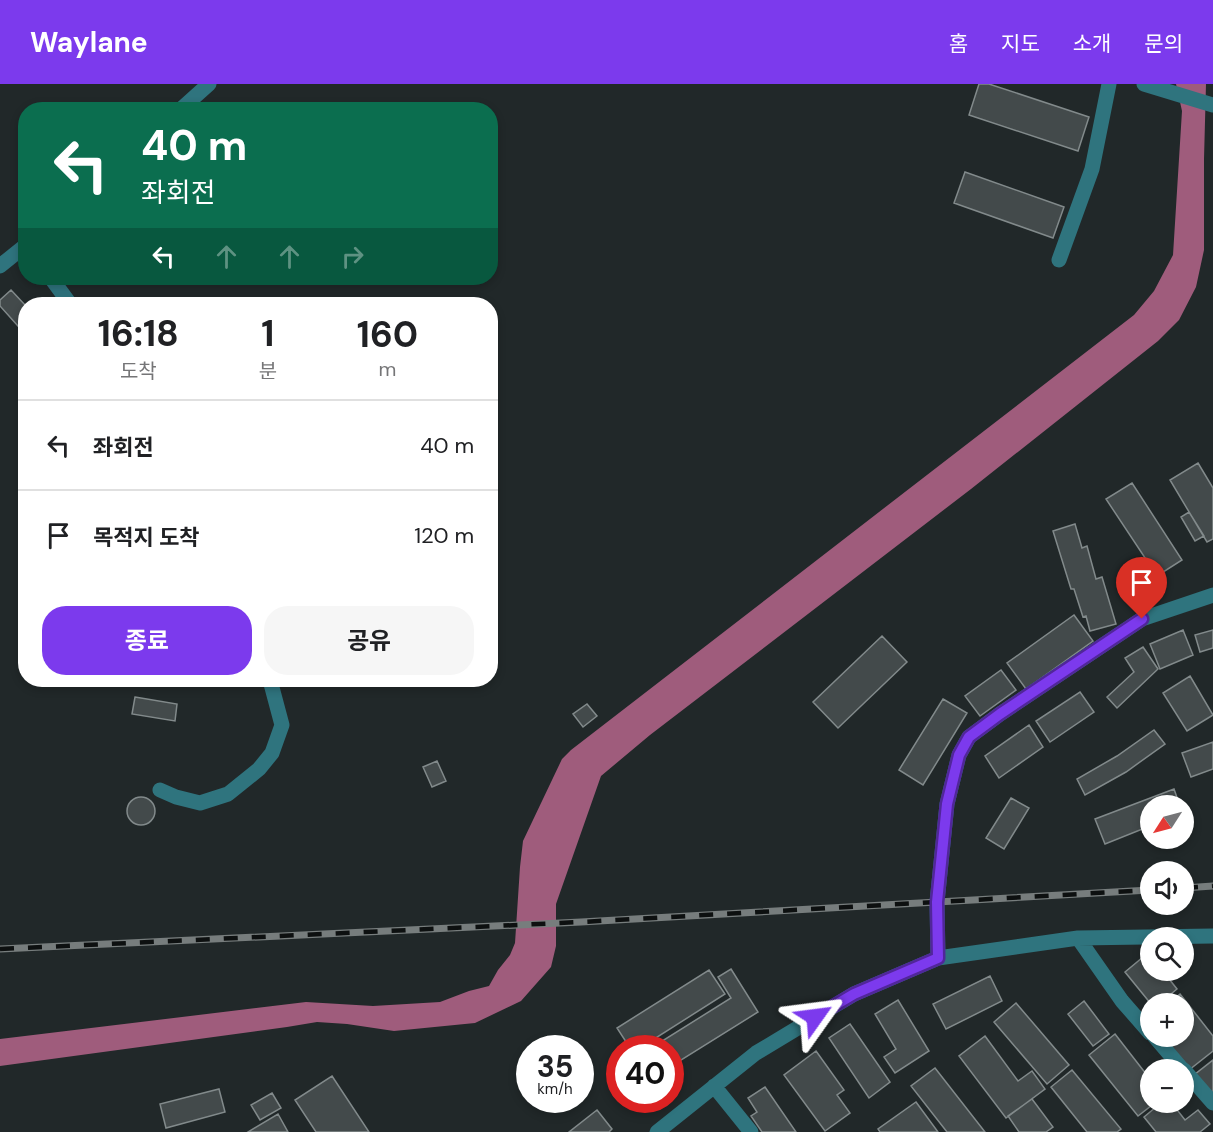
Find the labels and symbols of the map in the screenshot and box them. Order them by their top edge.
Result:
pin [1116,557,1167,619]
north arrow [1140,795,1194,849]
position arrow [783,985,847,1049]
speed limit sign: 40 [606,1035,684,1113]

